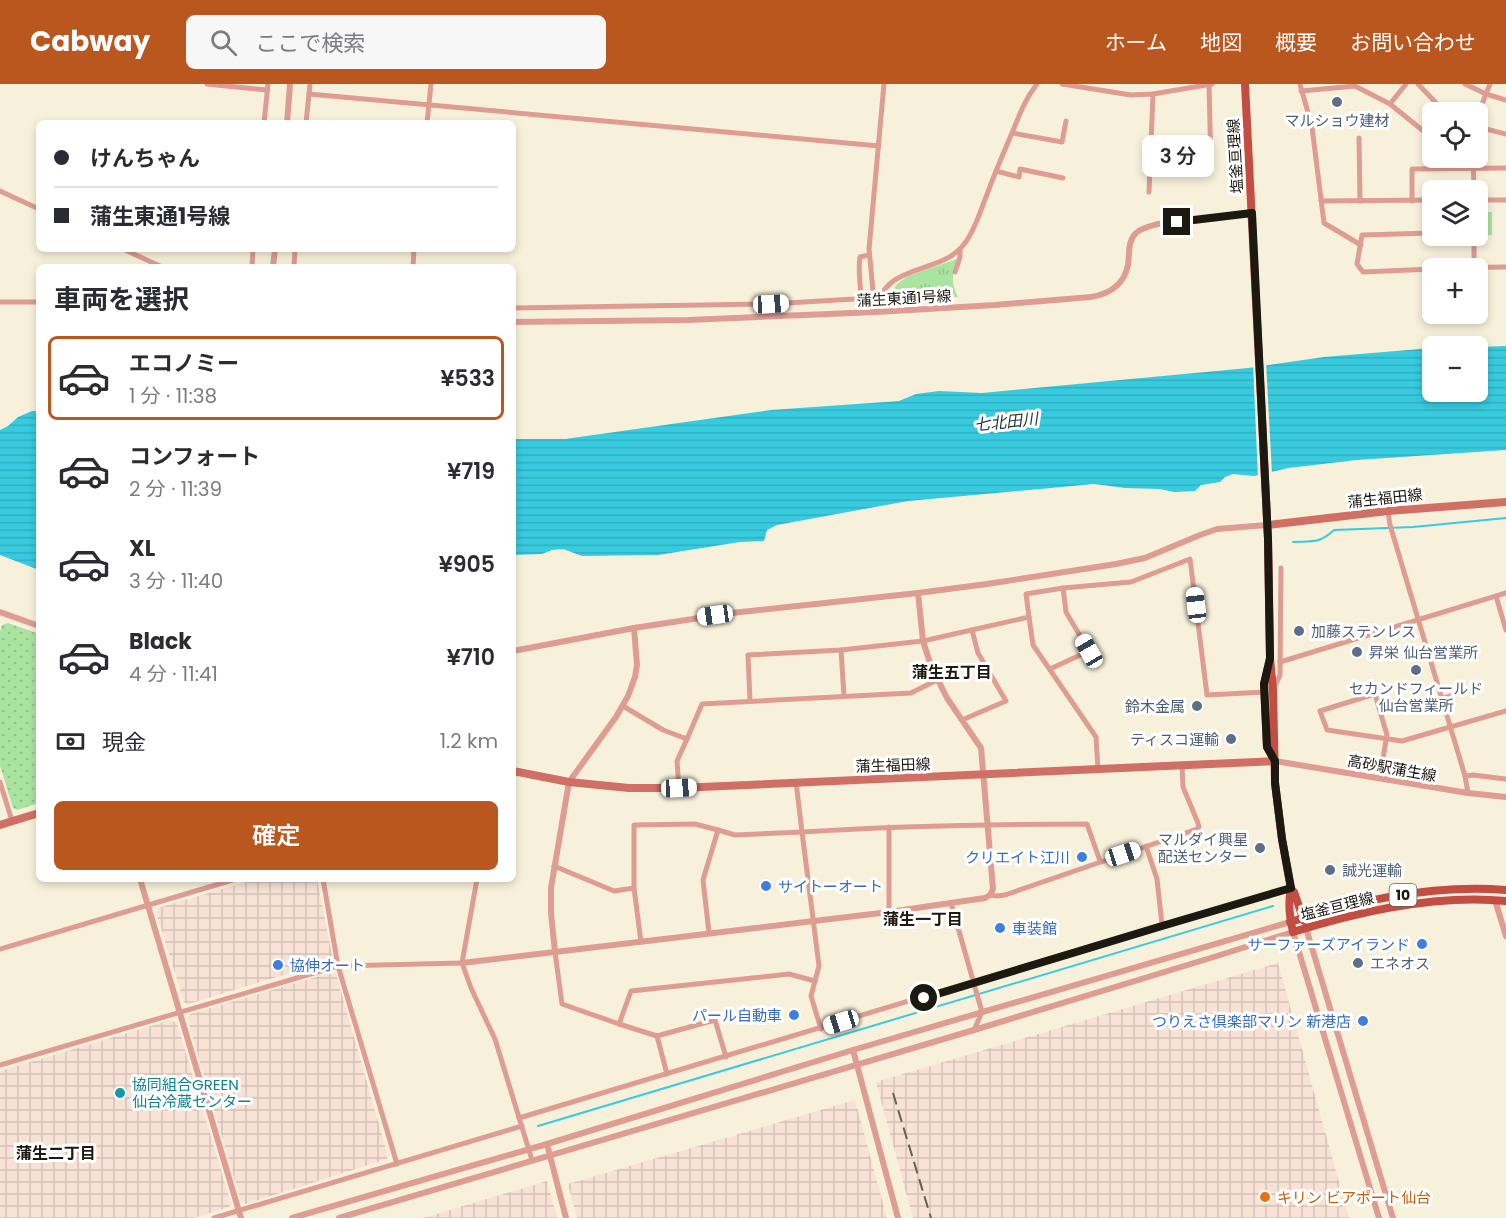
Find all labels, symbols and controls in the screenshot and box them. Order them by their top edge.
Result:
search box [186,15,606,69]
text: Cabway [30,22,150,61]
icon: search [207,26,240,59]
text: ここで検索 [255,28,365,59]
text: ホーム [1105,28,1167,57]
text: 地図 [1200,28,1242,57]
text: 概要 [1275,28,1317,57]
text: お問い合わせ [1350,28,1476,57]
marker: マルショウ建材 [1330,95,1344,109]
map controls [1422,102,1488,402]
button: locate [1422,102,1488,168]
place label: マルショウ建材 [1284,110,1390,131]
street label: 塩釜亘理線 [1223,118,1247,194]
callout: 3 分 [1141,135,1213,177]
text: 3 分 [1160,142,1196,170]
text: けんちゃん [90,143,200,174]
button: layers [1422,180,1488,246]
text: 蒲生東通1号線 [90,201,230,232]
route end [1163,208,1190,235]
button: + [1422,258,1488,324]
text: 車両を選択 [54,281,189,318]
street label: 蒲生東通1号線 [856,285,952,311]
car [753,294,789,314]
button: − [1422,336,1488,402]
text: エコノミー [129,348,239,379]
icon: car [57,351,111,405]
text: ¥533 [440,363,495,394]
text: 1 分 · 11:38 [129,382,217,410]
water label: 七北田川 [973,407,1041,437]
text: コンフォート [129,441,260,472]
icon: car [57,444,111,498]
text: ¥719 [447,456,495,487]
text: 2 分 · 11:39 [129,475,222,503]
street label: 蒲生福田線 [1347,484,1423,512]
text: XL [129,533,155,564]
icon: car [57,537,111,591]
text: ¥905 [439,549,495,580]
text: 3 分 · 11:40 [129,567,223,595]
car [1185,586,1207,624]
car [696,604,734,626]
place label: 加藤ステンレス [1311,621,1416,642]
marker: 加藤ステンレス [1292,624,1306,638]
text: Black [129,626,192,657]
icon: car [57,630,111,684]
car [1072,631,1106,671]
text: ¥710 [447,642,495,673]
place label: 昇栄 仙台営業所 [1369,642,1478,663]
marker: 昇栄 仙台営業所 [1350,645,1364,659]
text: 4 分 · 11:41 [129,660,218,688]
district label: 蒲生五丁目 [912,661,992,684]
marker: セカンドフィールド 仙台営業所 [1409,663,1423,677]
place label: セカンドフィールド 仙台営業所 [1349,678,1483,716]
place label: 鈴木金属 [1125,696,1185,717]
marker: 鈴木金属 [1190,699,1204,713]
icon: cash [54,725,87,758]
text: 現金 [102,727,146,758]
text: 1.2 km [440,727,498,755]
place label: ティスコ運輸 [1130,729,1219,750]
marker: ティスコ運輸 [1224,732,1238,746]
street label: 高砂駅蒲生線 [1346,750,1438,786]
street label: 蒲生福田線 [855,753,931,777]
car [661,778,697,798]
button: 確定 [54,801,498,870]
place label: マルダイ興星 配送センター [1158,829,1248,867]
car [1103,840,1143,868]
marker: マルダイ興星 配送センター [1253,841,1267,855]
place label: クリエイト江川 [965,847,1070,868]
marker: クリエイト江川 [1075,850,1089,864]
place label: 誠光運輸 [1342,860,1402,881]
marker: 誠光運輸 [1323,863,1337,877]
place label: サイトーオート [778,876,883,897]
marker: サイトーオート [759,879,773,893]
road number: 10 [1390,884,1416,906]
street label: 塩釜亘理線 [1298,887,1376,925]
district label: 蒲生一丁目 [883,908,963,931]
place label: 車装館 [1012,918,1057,939]
marker: 車装館 [993,921,1007,935]
place label: サーファーズアイランド [1247,934,1410,955]
marker: サーファーズアイランド [1415,937,1429,951]
place label: エネオス [1370,953,1430,974]
place label: 協伸オート [290,955,365,976]
marker: エネオス [1351,956,1365,970]
marker: 協伸オート [271,958,285,972]
route start [910,984,937,1011]
place label: パール自動車 [692,1005,782,1026]
marker: パール自動車 [787,1008,801,1022]
car [821,1008,861,1036]
place label: つりえさ倶楽部マリン 新港店 [1152,1011,1351,1032]
marker: つりえさ倶楽部マリン 新港店 [1356,1014,1370,1028]
place label: 協同組合GREEN 仙台冷蔵センター [132,1074,252,1112]
marker: 協同組合GREEN 仙台冷蔵センター [113,1086,127,1100]
district label: 蒲生二丁目 [16,1142,96,1165]
place label: キリン ビアポート仙台 [1277,1187,1431,1208]
marker: キリン ビアポート仙台 [1258,1190,1272,1204]

